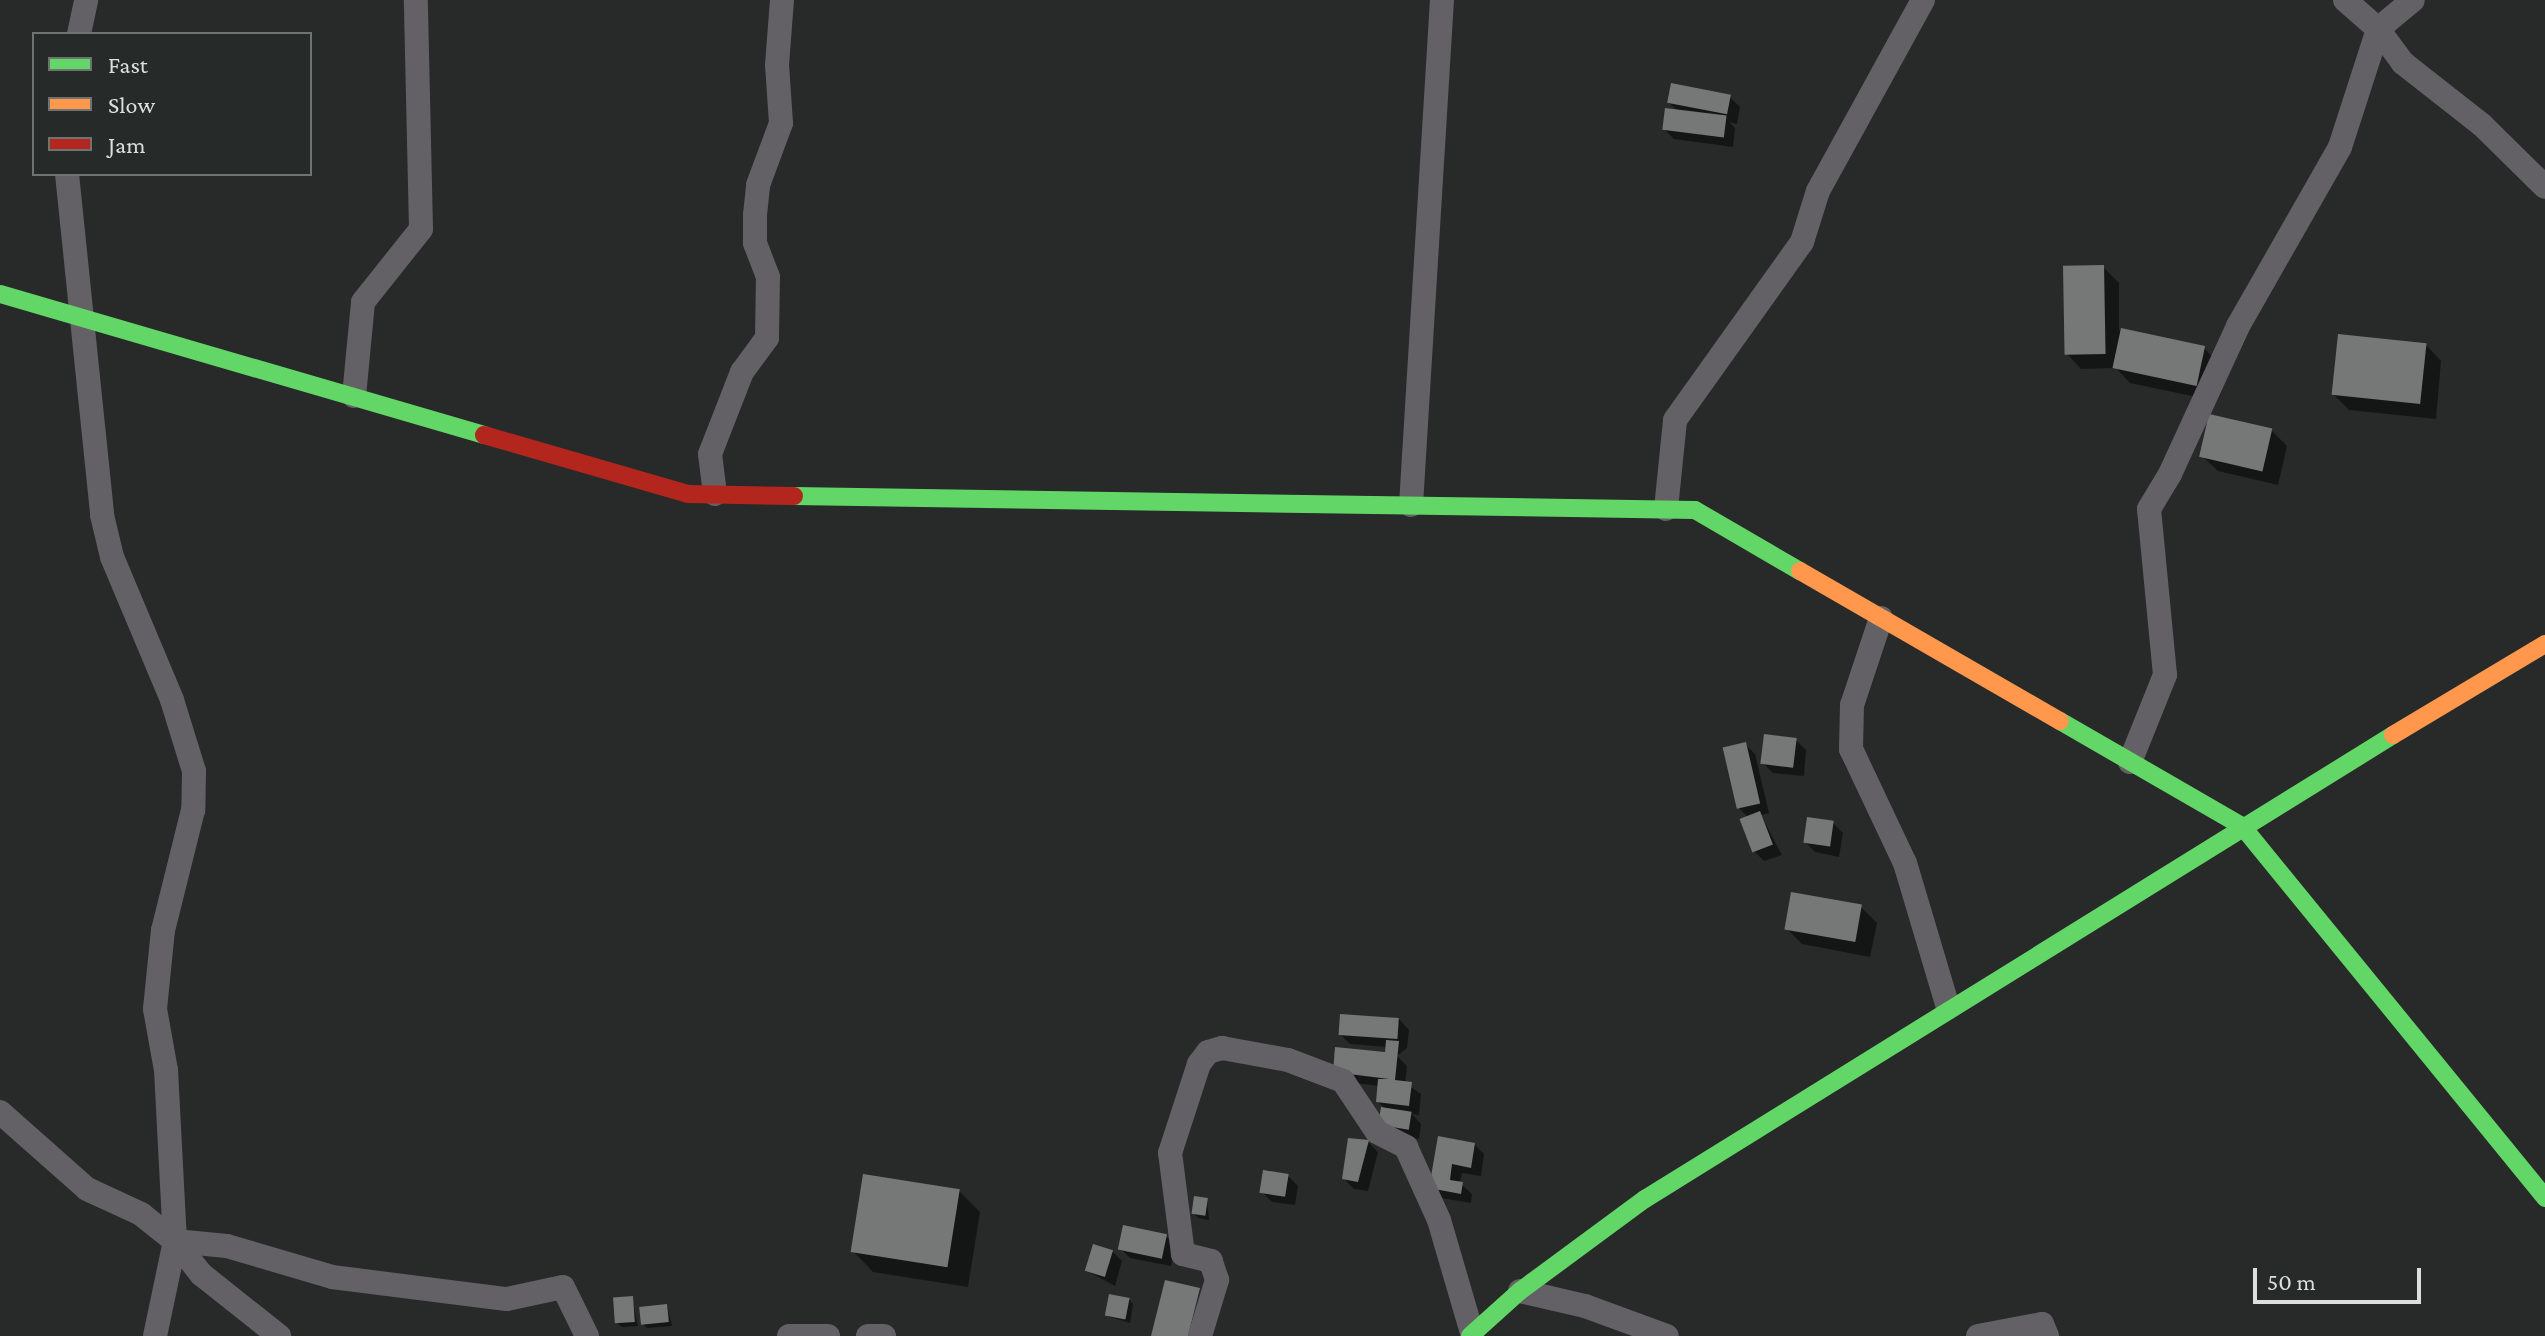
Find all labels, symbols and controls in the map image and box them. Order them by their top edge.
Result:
legend [32,32,312,176]
text: Fast [108,51,148,78]
text: Slow [108,91,155,118]
text: Jam [108,131,146,158]
scale bar [2257,1252,2425,1302]
text: 50 m [2267,1268,2316,1295]

